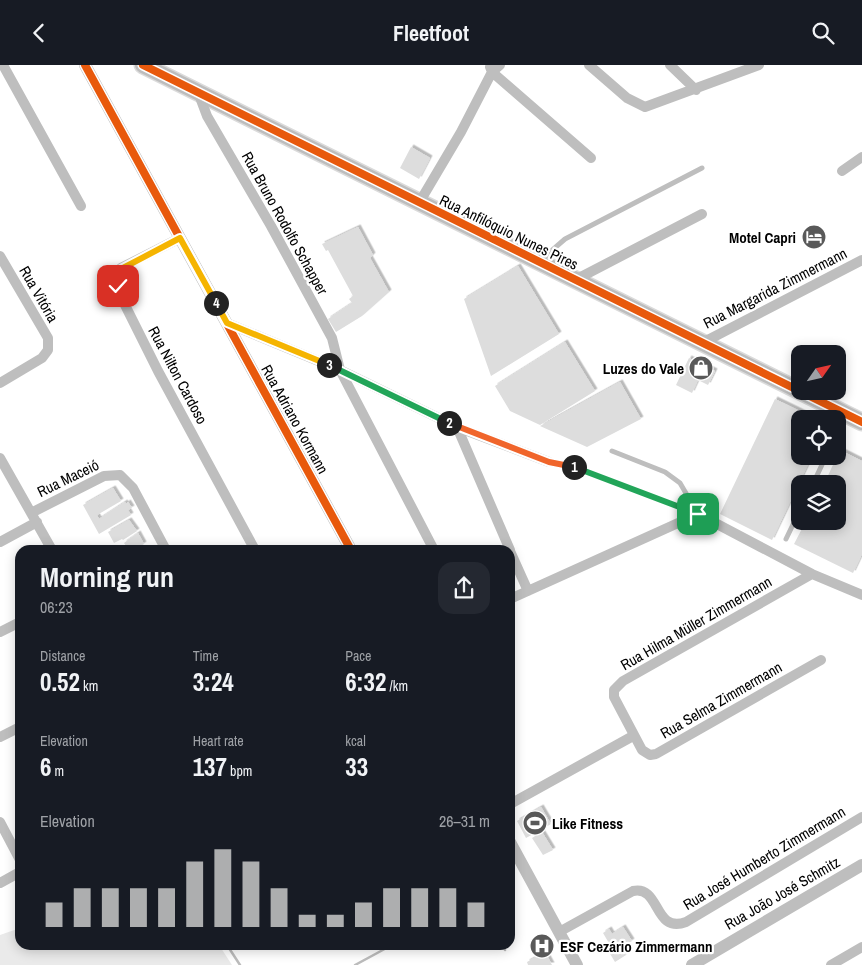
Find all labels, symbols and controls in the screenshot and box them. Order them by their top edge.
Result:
text: Fleetfoot [393,18,469,48]
icon: back [25,19,53,47]
icon: search [809,19,837,47]
street label: Rua Bruno Rodolfo Schapper [237,148,333,298]
street label: Rua Anfilóquio Nunes Pires [436,189,582,275]
hotel icon: Motel Capri [801,224,827,250]
place label: Motel Capri [729,227,796,248]
street label: Rua Margarida Zimmermann [700,243,850,333]
street label: Rua Vitória [14,262,64,326]
pin [97,265,139,307]
icon: check [104,272,132,300]
pin: 4 [204,291,228,315]
text: 4 [213,294,220,312]
street label: Rua Nilton Cardoso [143,322,213,428]
north arrow [791,345,846,400]
map controls [791,345,846,530]
pin: 3 [316,353,342,377]
shop icon: Luzes do Vale [688,355,714,381]
text: 3 [326,356,333,374]
place label: Luzes do Vale [603,358,684,379]
street label: Rua Adriano Kormann [256,361,334,477]
button: locate [791,410,846,465]
pin: 2 [436,411,462,435]
text: 2 [446,414,453,432]
street label: Rua Maceió [34,454,103,502]
pin: 1 [562,455,586,479]
text: 1 [571,458,578,476]
button: layers [791,475,846,530]
pin [677,493,719,535]
icon: arrive [684,500,712,528]
text: Morning run [40,558,174,596]
button: share [438,562,490,614]
street label: Rua Hilma Müller Zimmermann [616,571,776,675]
text: 06:23 [40,596,73,618]
text: Distance [40,647,85,665]
text: Time [193,647,219,665]
text: Pace [345,647,372,665]
street label: Rua Selma Zimmermann [656,657,786,743]
text: 0.52 [40,665,80,699]
text: 3:24 [193,665,234,699]
text: 6:32 [345,665,386,699]
text: km [80,677,98,695]
text: /km [386,677,408,695]
text: Elevation [40,732,88,750]
text: Heart rate [193,732,244,750]
text: kcal [345,732,366,750]
text: 6 [40,750,51,784]
text: 137 [193,750,227,784]
text: 33 [345,750,368,784]
text: m [51,762,64,780]
text: bpm [227,762,252,780]
street label: Rua José Humberto Zimmermann [679,801,849,915]
text: Elevation [40,810,95,832]
text: 26–31 m [439,810,490,832]
sports icon: Like Fitness [522,810,548,836]
place label: Like Fitness [552,813,623,834]
street label: Rua João José Schmitz [720,851,844,935]
hospital icon: ESF Cezário Zimmermann [529,933,555,959]
place label: ESF Cezário Zimmermann [560,936,712,957]

